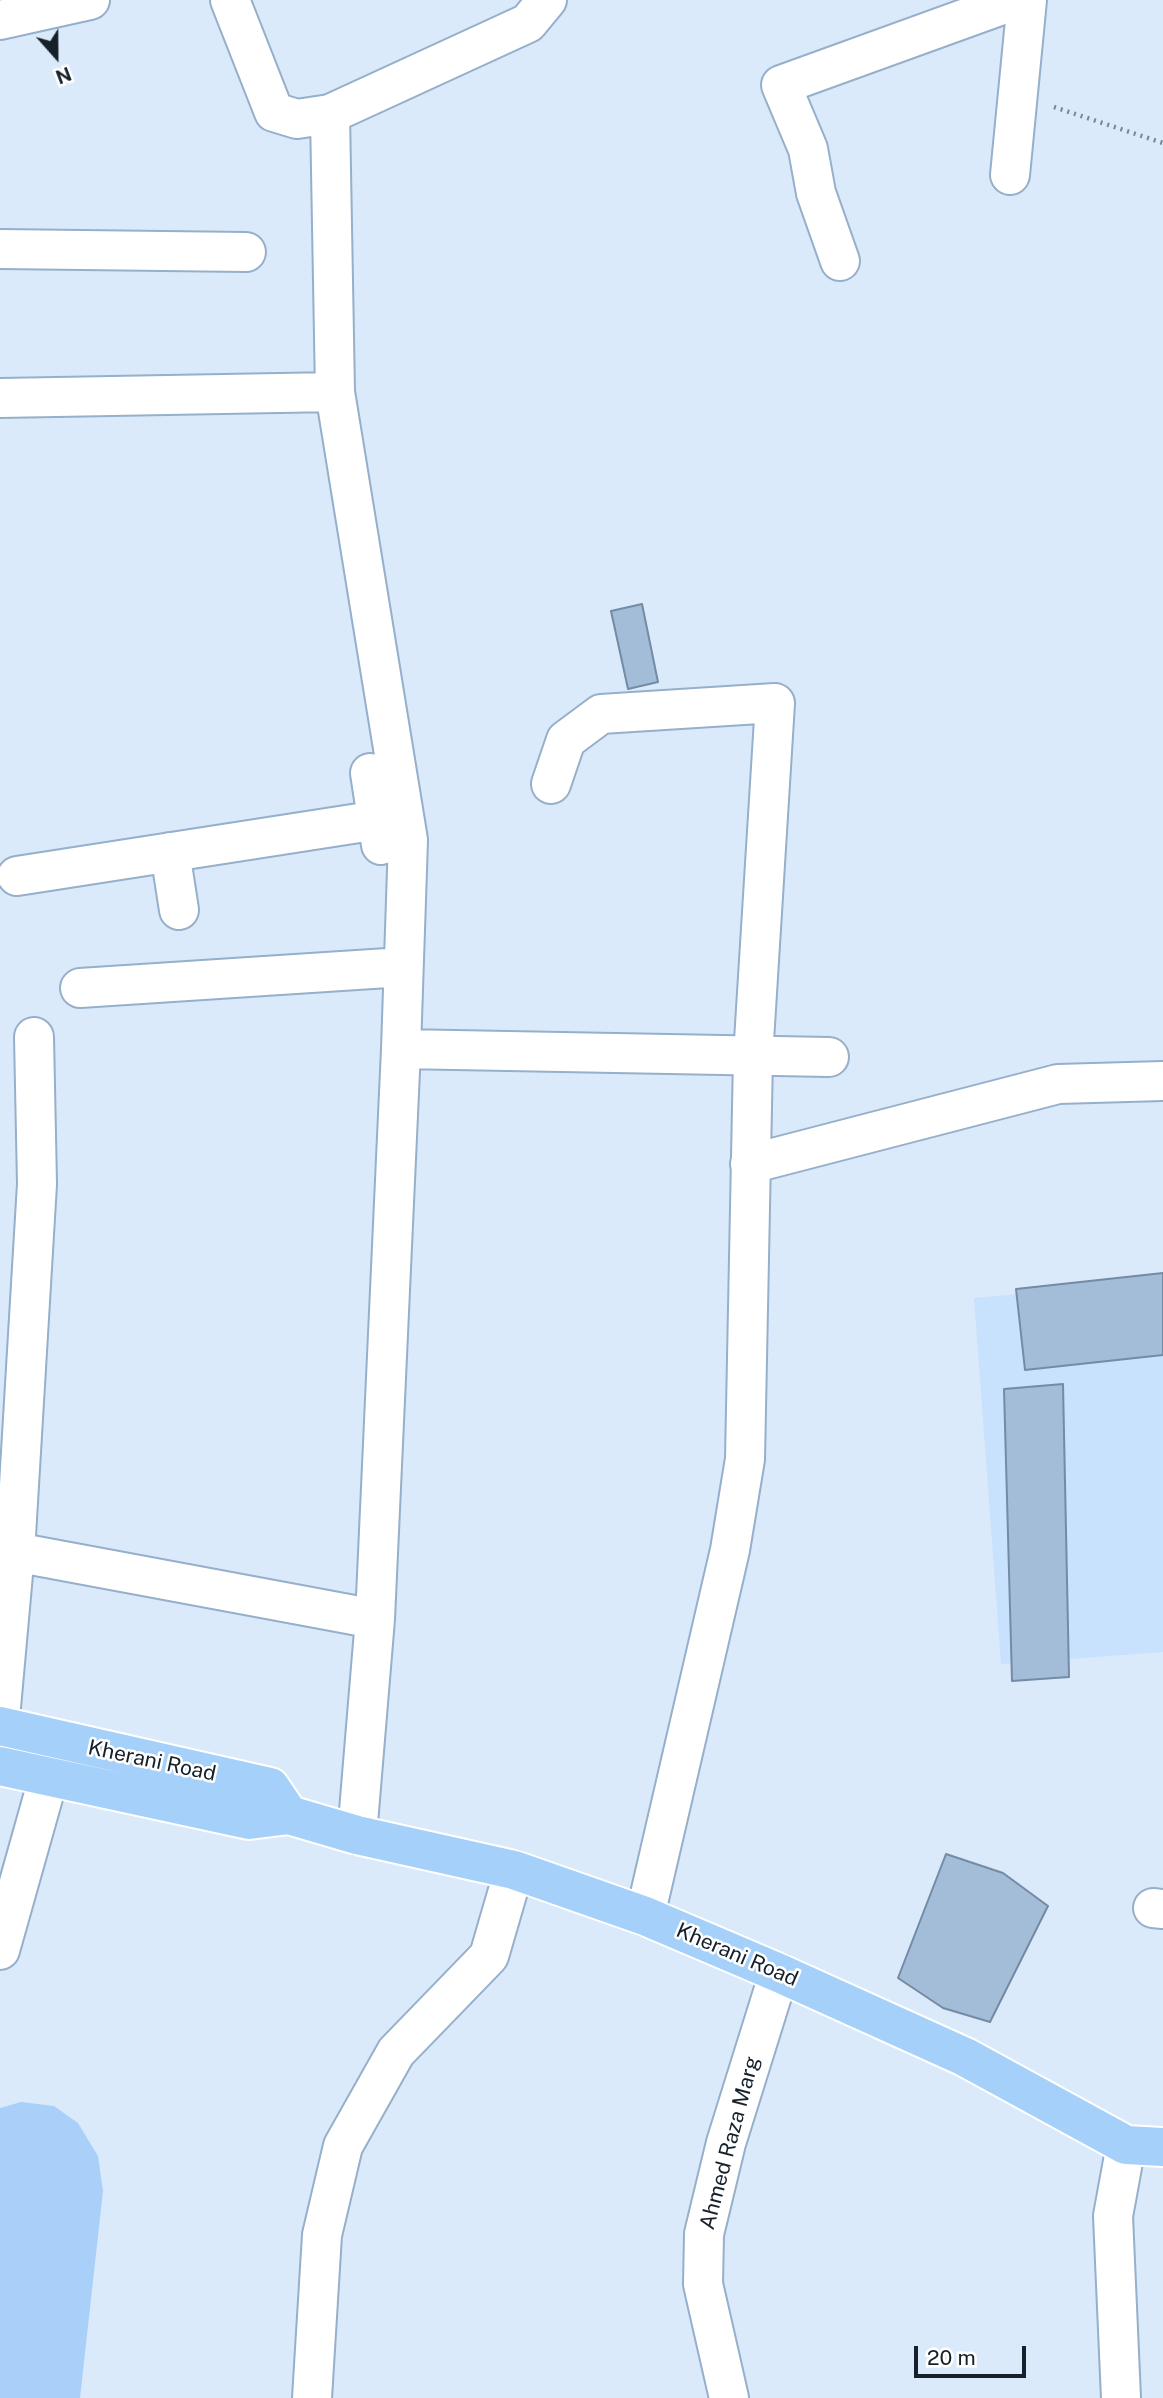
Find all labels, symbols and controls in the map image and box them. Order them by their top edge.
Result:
north arrow [21,21,91,91]
text: N [53,63,74,89]
street label: Kherani Road [86,1735,218,1787]
street label: Kherani Road [672,1918,802,1992]
street label: Ahmed Raza Marg [695,2054,765,2232]
scale bar [918,2332,1030,2376]
text: 20 m [927,2345,976,2370]

